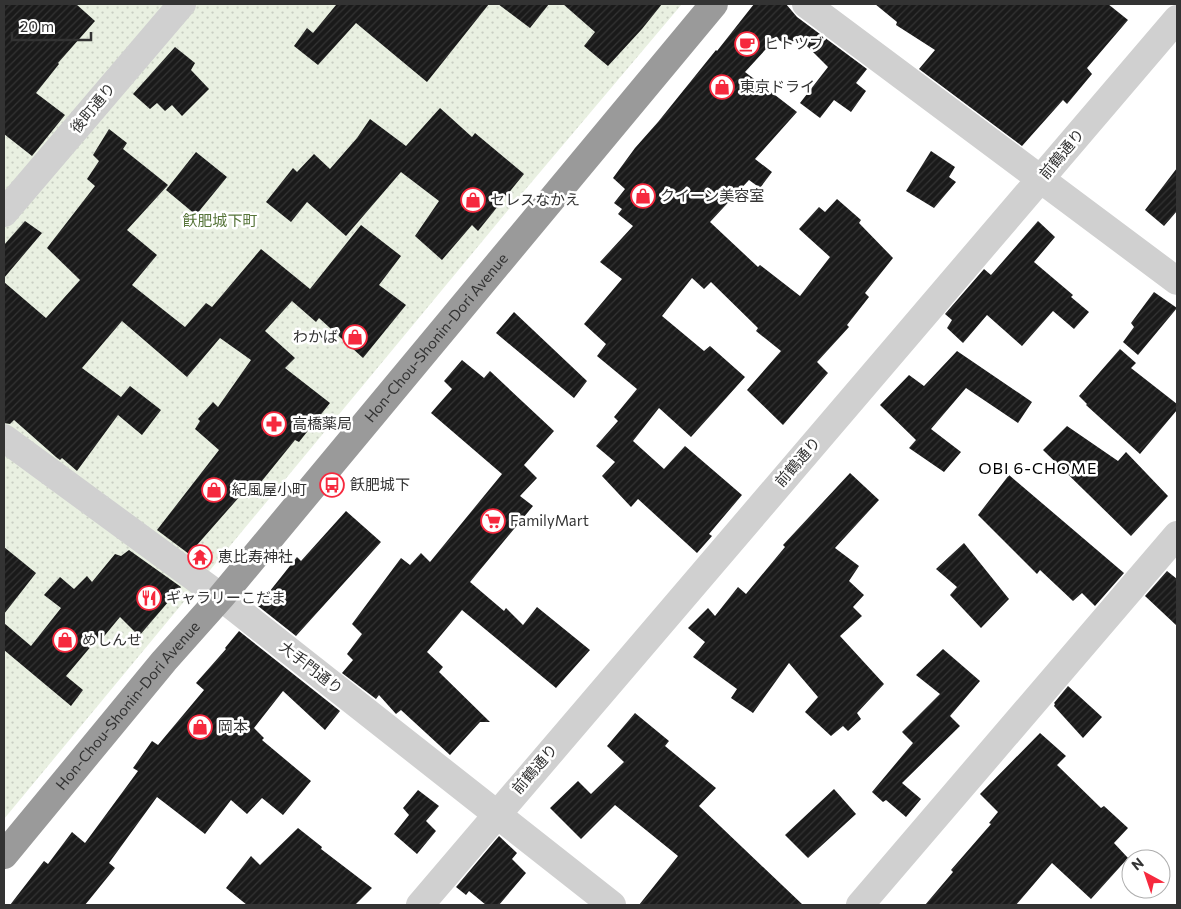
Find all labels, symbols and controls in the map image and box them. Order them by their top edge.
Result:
scale bar [12,10,91,42]
text: 20 m [20,17,54,35]
cafe icon: ヒトツブ [734,31,760,57]
place label: ヒトツブ [764,34,824,52]
shop icon: 東京ドライ [709,74,735,100]
place label: 東京ドライ [740,77,815,95]
street label: 後町通り [66,79,118,136]
street label: 前鶴通り [1035,125,1087,182]
shop icon: クイーン美容室 [630,183,656,209]
place label: クイーン美容室 [660,186,764,204]
shop icon: セレスなかえ [460,187,486,213]
place label: セレスなかえ [490,190,580,208]
park label: 飫肥城下町 [182,211,258,229]
street label: Hon-Chou-Shonin-Dori Avenue [360,249,511,426]
shop icon: わかば [342,324,368,350]
place label: わかば [293,327,338,345]
pharmacy icon: 高橋薬局 [261,411,287,437]
place label: 高橋薬局 [292,414,352,432]
street label: 前鶴通り [771,433,824,490]
district label: OBI 6-CHOME [979,458,1097,477]
bus stop icon: 飫肥城下 [319,472,345,498]
place label: 飫肥城下 [350,475,410,493]
shop icon: 紀風屋小町 [201,477,227,503]
place label: 紀風屋小町 [232,480,307,498]
supermarket icon: FamilyMart [480,508,506,534]
place label: FamilyMart [510,511,589,529]
temple icon: 恵比寿神社 [187,544,213,570]
place label: 恵比寿神社 [218,547,293,565]
restaurant icon: ギャラリーこだま [136,585,162,611]
place label: ギャラリーこだま [166,588,286,606]
street label: Hon-Chou-Shonin-Dori Avenue [52,617,203,793]
shop icon: めしんせ [52,627,78,653]
place label: めしんせ [82,630,142,648]
street label: 大手門通り [277,637,347,697]
shop icon: 岡本 [187,714,213,740]
place label: 岡本 [218,717,248,735]
street label: 前鶴通り [508,740,561,797]
north arrow [1121,849,1171,899]
text: N [1128,854,1147,874]

